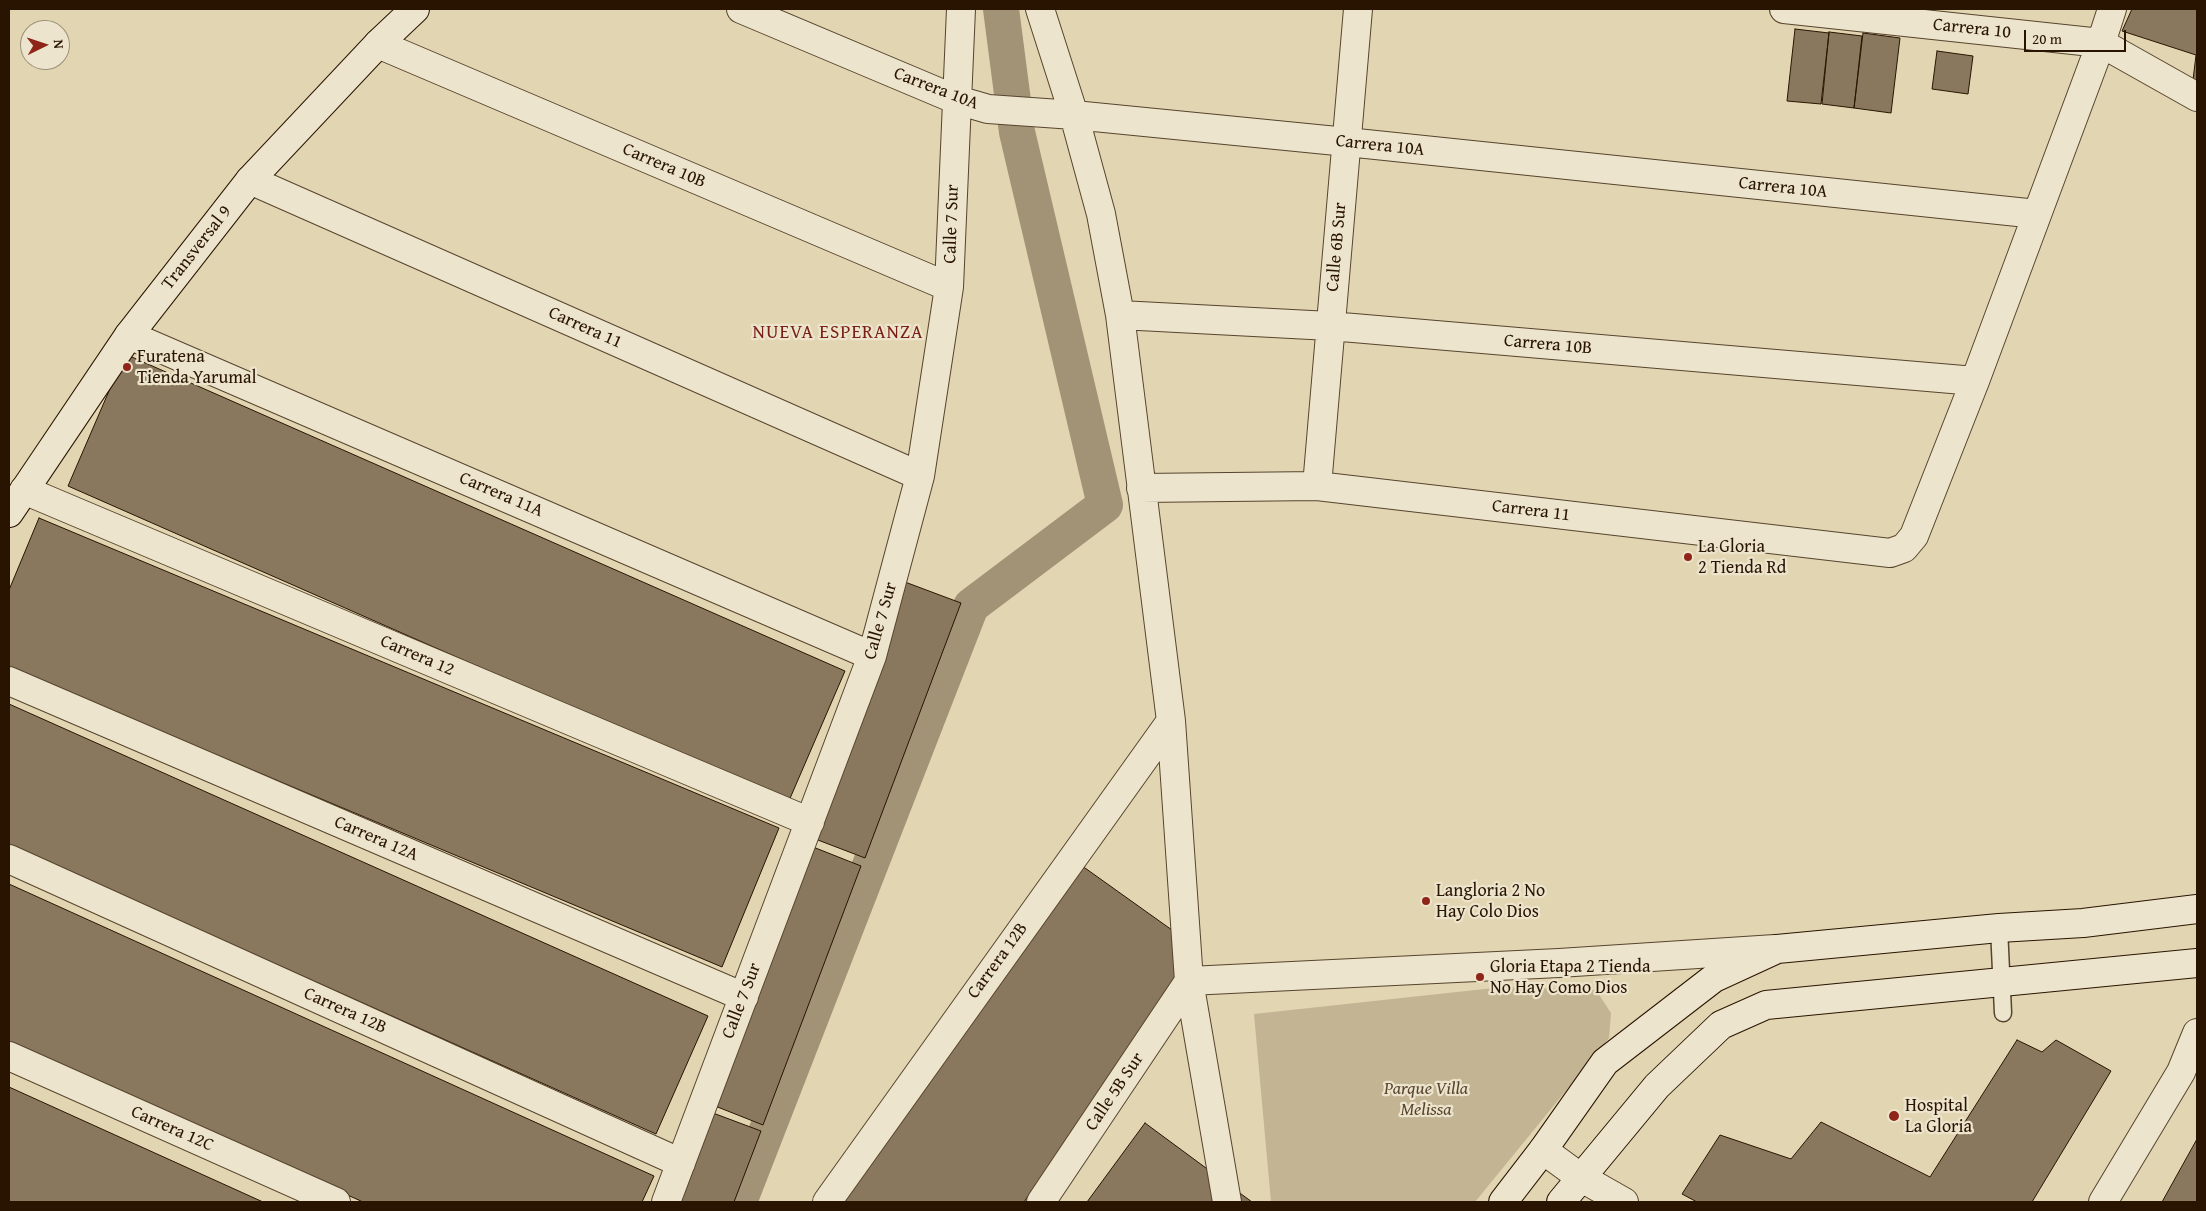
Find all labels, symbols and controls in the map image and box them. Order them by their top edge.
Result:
street label: Carrera 10 [1932,14,2012,44]
north arrow [20,20,70,70]
scale bar [2026,20,2128,52]
text: 20 m [2032,28,2062,49]
text: N [49,39,69,49]
street label: Carrera 10A [890,63,982,115]
street label: Carrera 10A [1334,131,1426,161]
street label: Carrera 10B [619,139,709,193]
street label: Carrera 10A [1737,173,1829,203]
street label: Calle 7 Sur [940,184,964,264]
street label: Calle 6B Sur [1322,201,1352,293]
street label: Transversal 9 [157,202,237,294]
street label: Carrera 11 [545,302,625,354]
district label: NUEVA ESPERANZA [751,322,925,344]
street label: Carrera 10B [1503,330,1593,360]
place label: Furatena Tienda Yarumal [137,346,256,388]
marker: Furatena Tienda Yarumal [121,361,133,373]
street label: Carrera 11A [456,468,546,522]
street label: Carrera 11 [1491,496,1571,526]
place label: La Gloria 2 Tienda Rd [1698,536,1786,578]
marker: La Gloria 2 Tienda Rd [1682,551,1694,563]
street label: Calle 7 Sur [860,580,902,662]
street label: Carrera 12 [377,631,457,681]
street label: Carrera 12A [331,812,421,866]
place label: Langloria 2 No Hay Colo Dios [1436,880,1545,922]
marker: Langloria 2 No Hay Colo Dios [1420,895,1432,907]
street label: Carrera 12B [963,919,1033,1003]
place label: Gloria Etapa 2 Tienda No Hay Como Dios [1490,956,1650,999]
street label: Calle 7 Sur [718,960,766,1042]
marker: Gloria Etapa 2 Tienda No Hay Como Dios [1474,971,1486,983]
street label: Carrera 12B [300,983,390,1039]
street label: Calle 5B Sur [1081,1049,1149,1135]
park label: Parque Villa Melissa [1384,1078,1468,1120]
place label: Hospital La Gloria [1905,1095,1972,1138]
street label: Carrera 12C [127,1101,217,1157]
marker: Hospital La Gloria [1887,1109,1901,1123]

